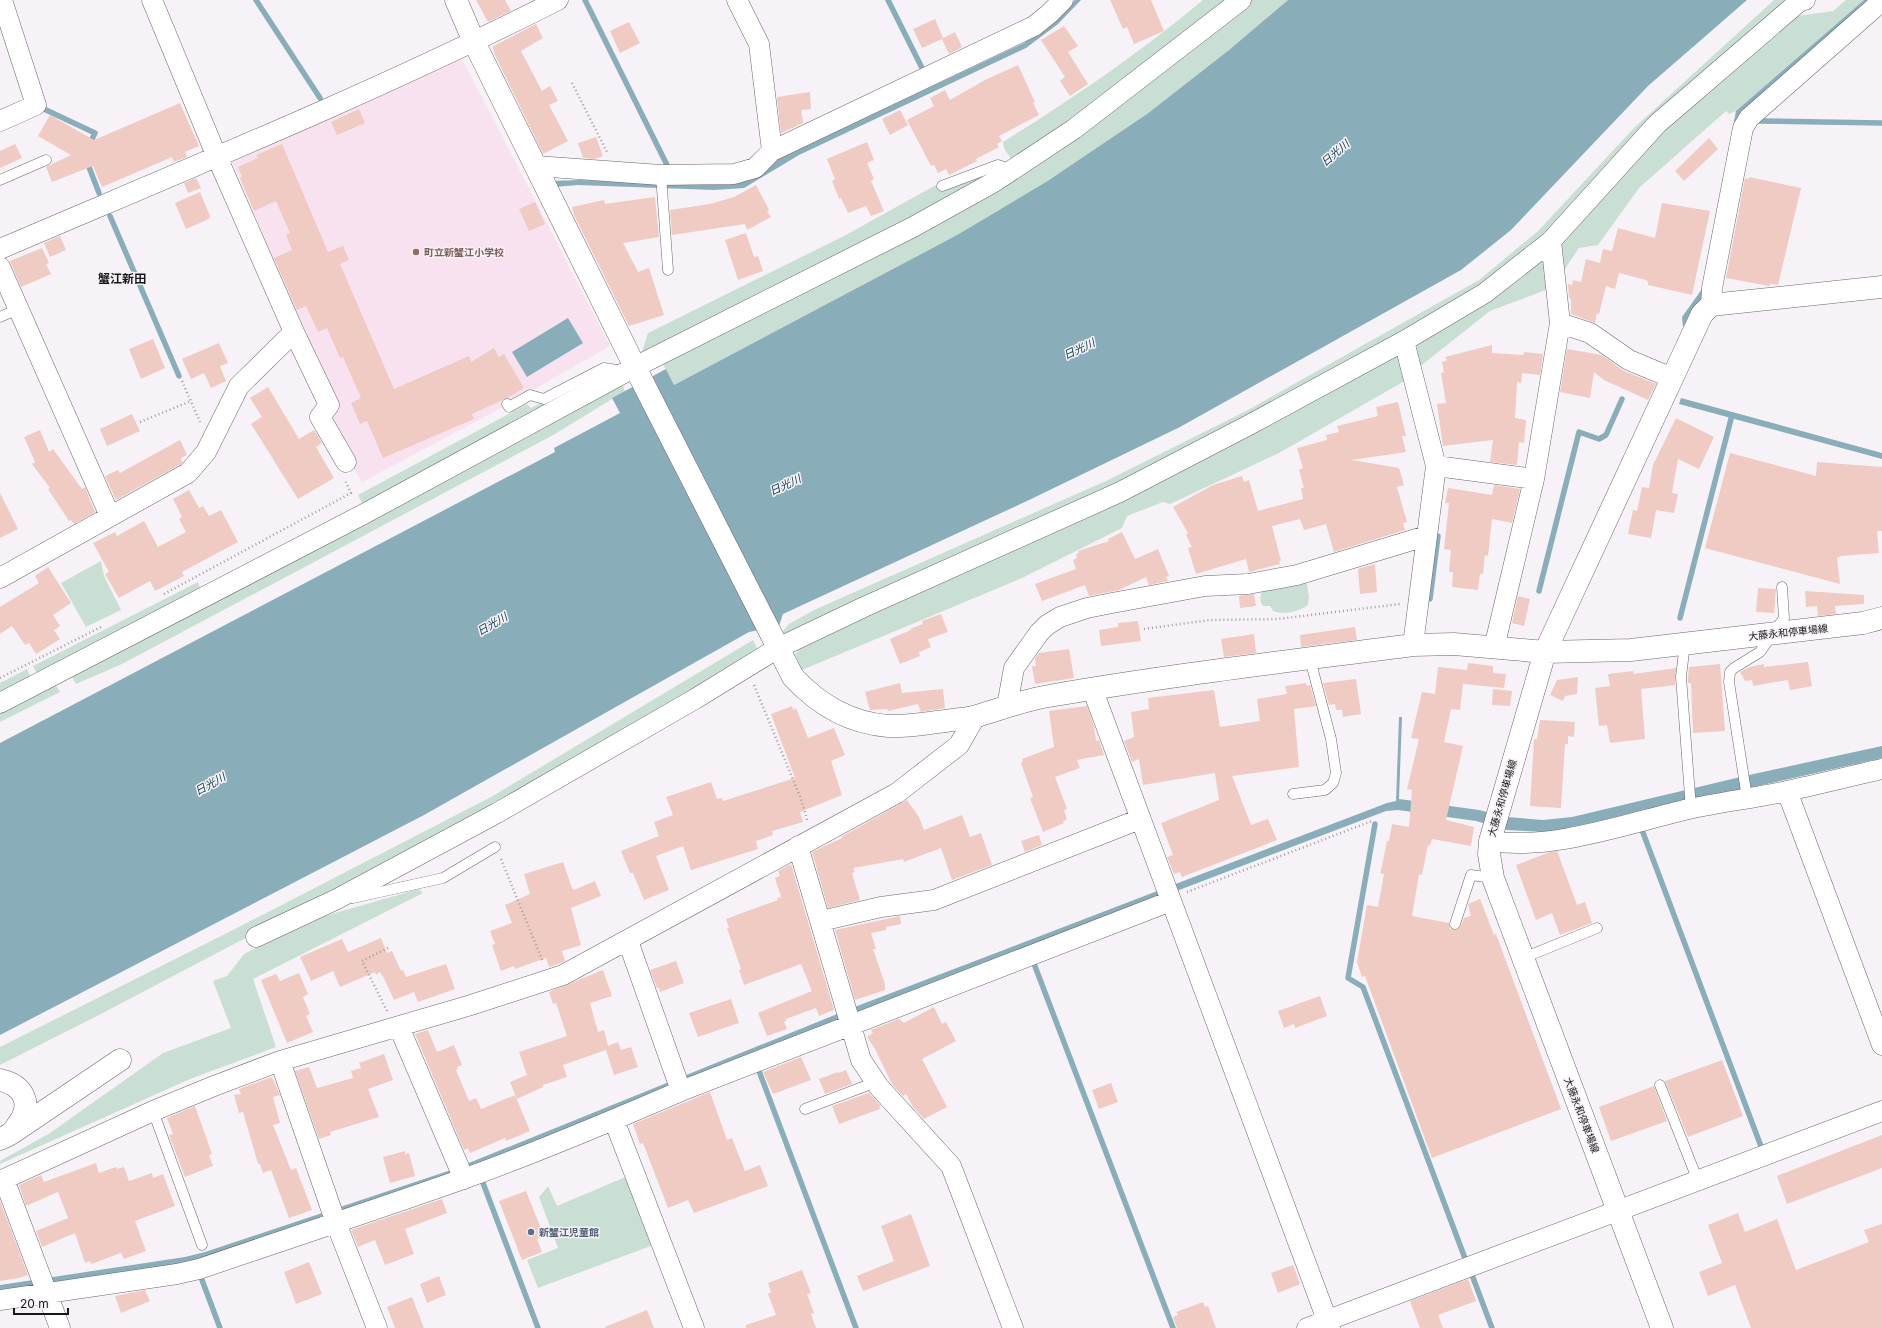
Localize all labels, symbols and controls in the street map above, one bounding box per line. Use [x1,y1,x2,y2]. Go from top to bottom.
water label: 日光川 [1318,136,1353,169]
place label: 町立新蟹江小学校 [424,246,504,258]
marker: 町立新蟹江小学校 [411,247,421,257]
district label: 蟹江新田 [98,271,146,286]
water label: 日光川 [1061,335,1098,362]
water label: 日光川 [767,471,804,498]
water label: 日光川 [474,609,511,638]
street label: 大藤永和停車場線 [1748,622,1828,642]
street label: 大藤永和停車場線 [1485,758,1519,838]
water label: 日光川 [192,769,229,798]
street label: 大藤永和停車場線 [1562,1076,1602,1154]
place label: 新蟹江児童館 [539,1226,599,1238]
marker: 新蟹江児童館 [526,1227,536,1237]
scale bar [14,1290,68,1316]
text: 20 m [20,1296,49,1311]

